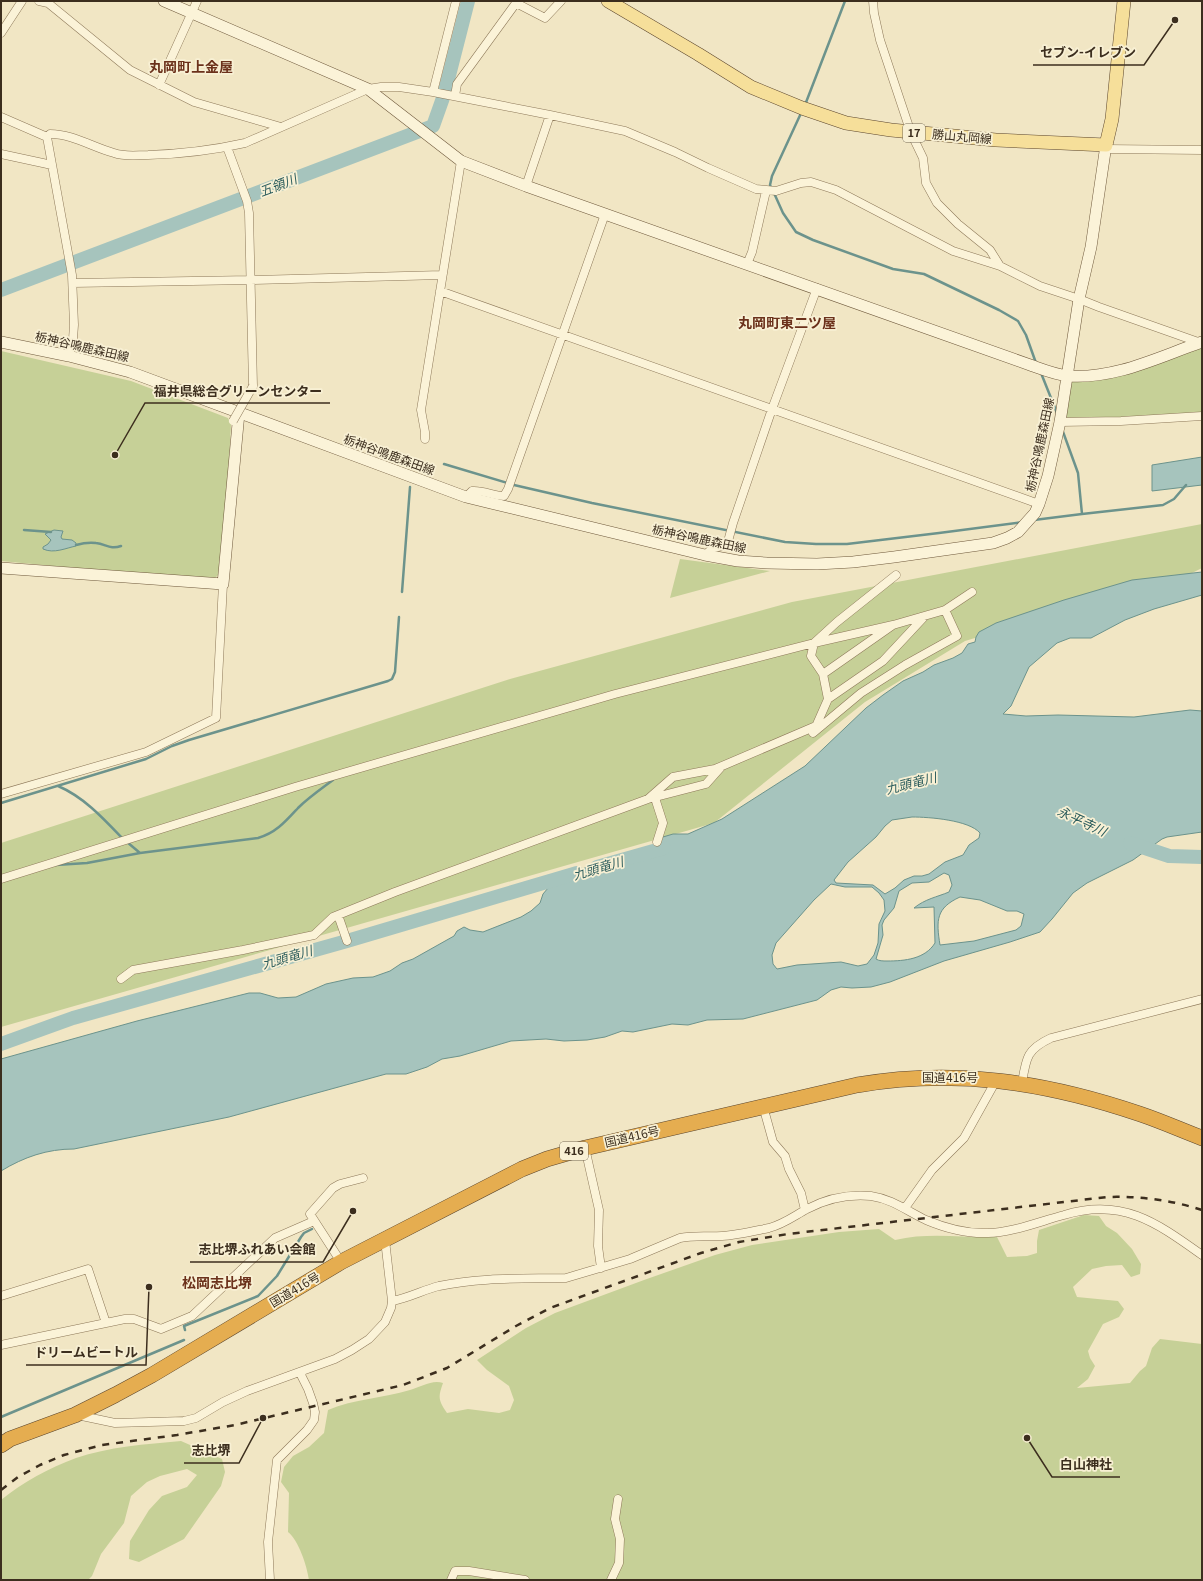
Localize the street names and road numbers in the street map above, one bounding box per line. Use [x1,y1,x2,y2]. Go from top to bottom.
road number: 17 [903,124,925,142]
street label: 勝山丸岡線 [931,124,993,147]
street label: 栃神谷鳴鹿森田線 [34,326,131,365]
street label: 栃神谷鳴鹿森田線 [1020,396,1057,493]
street label: 栃神谷鳴鹿森田線 [341,429,438,478]
street label: 栃神谷鳴鹿森田線 [651,519,748,556]
street label: 国道416号 [922,1068,978,1085]
street label: 国道416号 [602,1121,661,1150]
road number: 416 [560,1142,588,1160]
street label: 国道416号 [266,1267,323,1310]

